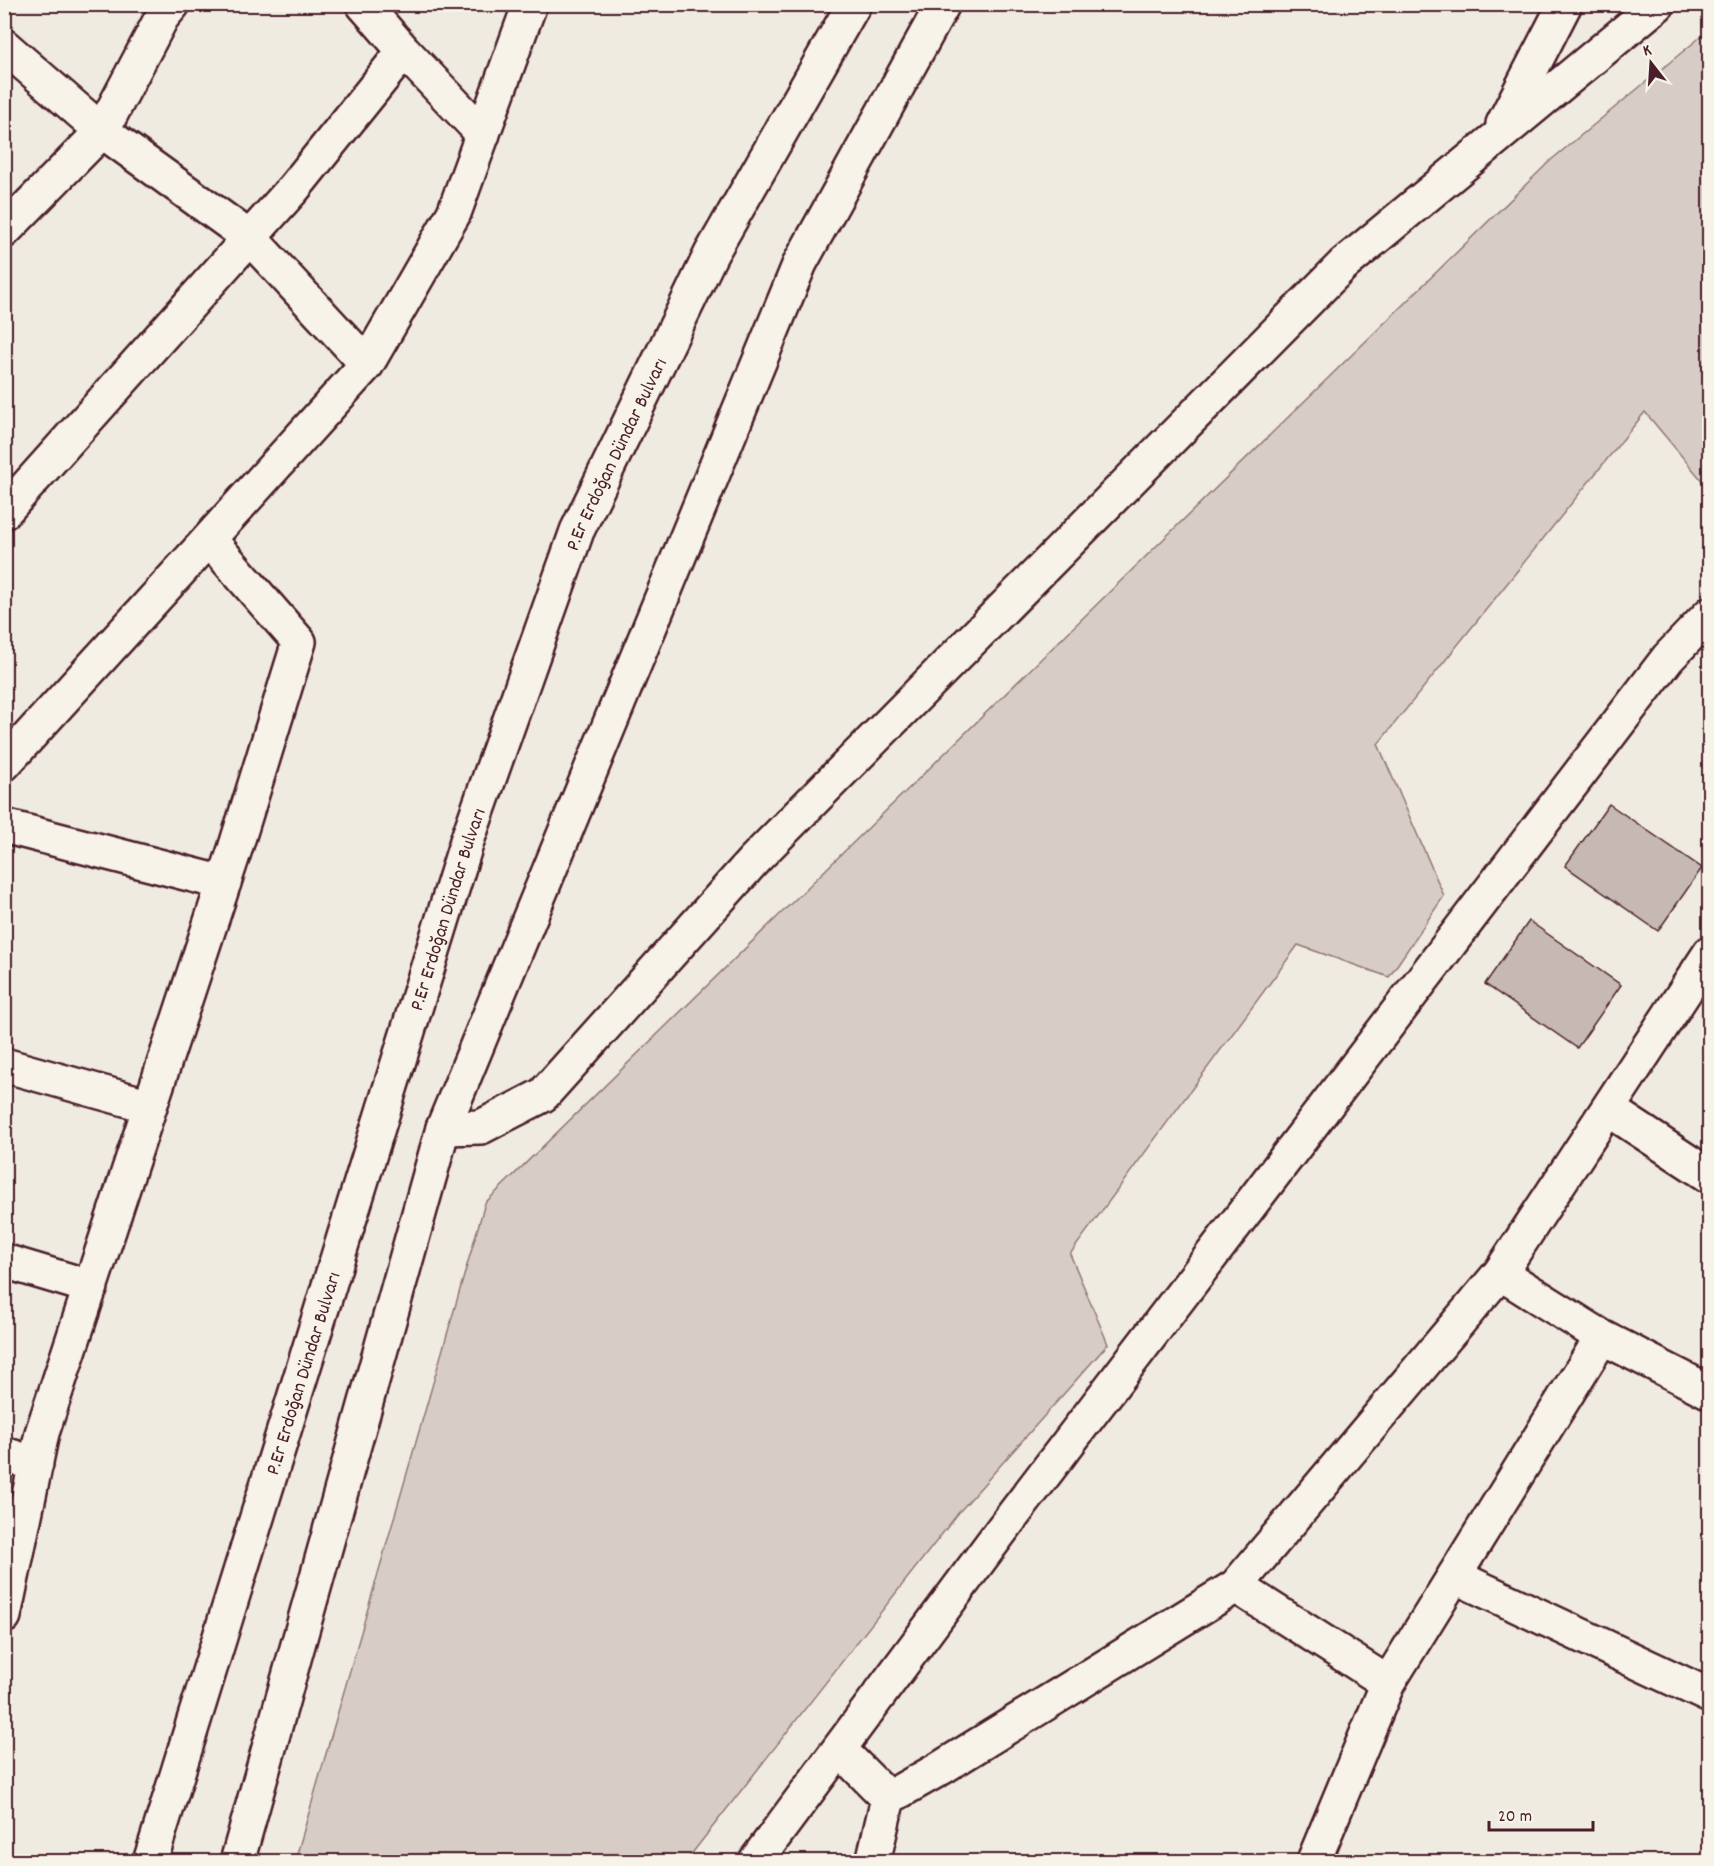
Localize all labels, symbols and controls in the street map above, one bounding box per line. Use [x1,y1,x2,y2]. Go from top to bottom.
north arrow [1621,33,1681,93]
text: K [1640,39,1655,63]
street label: P.Er Erdoğan Dündar Bulvarı [560,354,676,555]
street label: P.Er Erdoğan Dündar Bulvarı [404,805,495,1015]
street label: P.Er Erdoğan Dündar Bulvarı [260,1269,349,1479]
scale bar [1489,1794,1592,1832]
text: 20 m [1498,1805,1532,1830]

